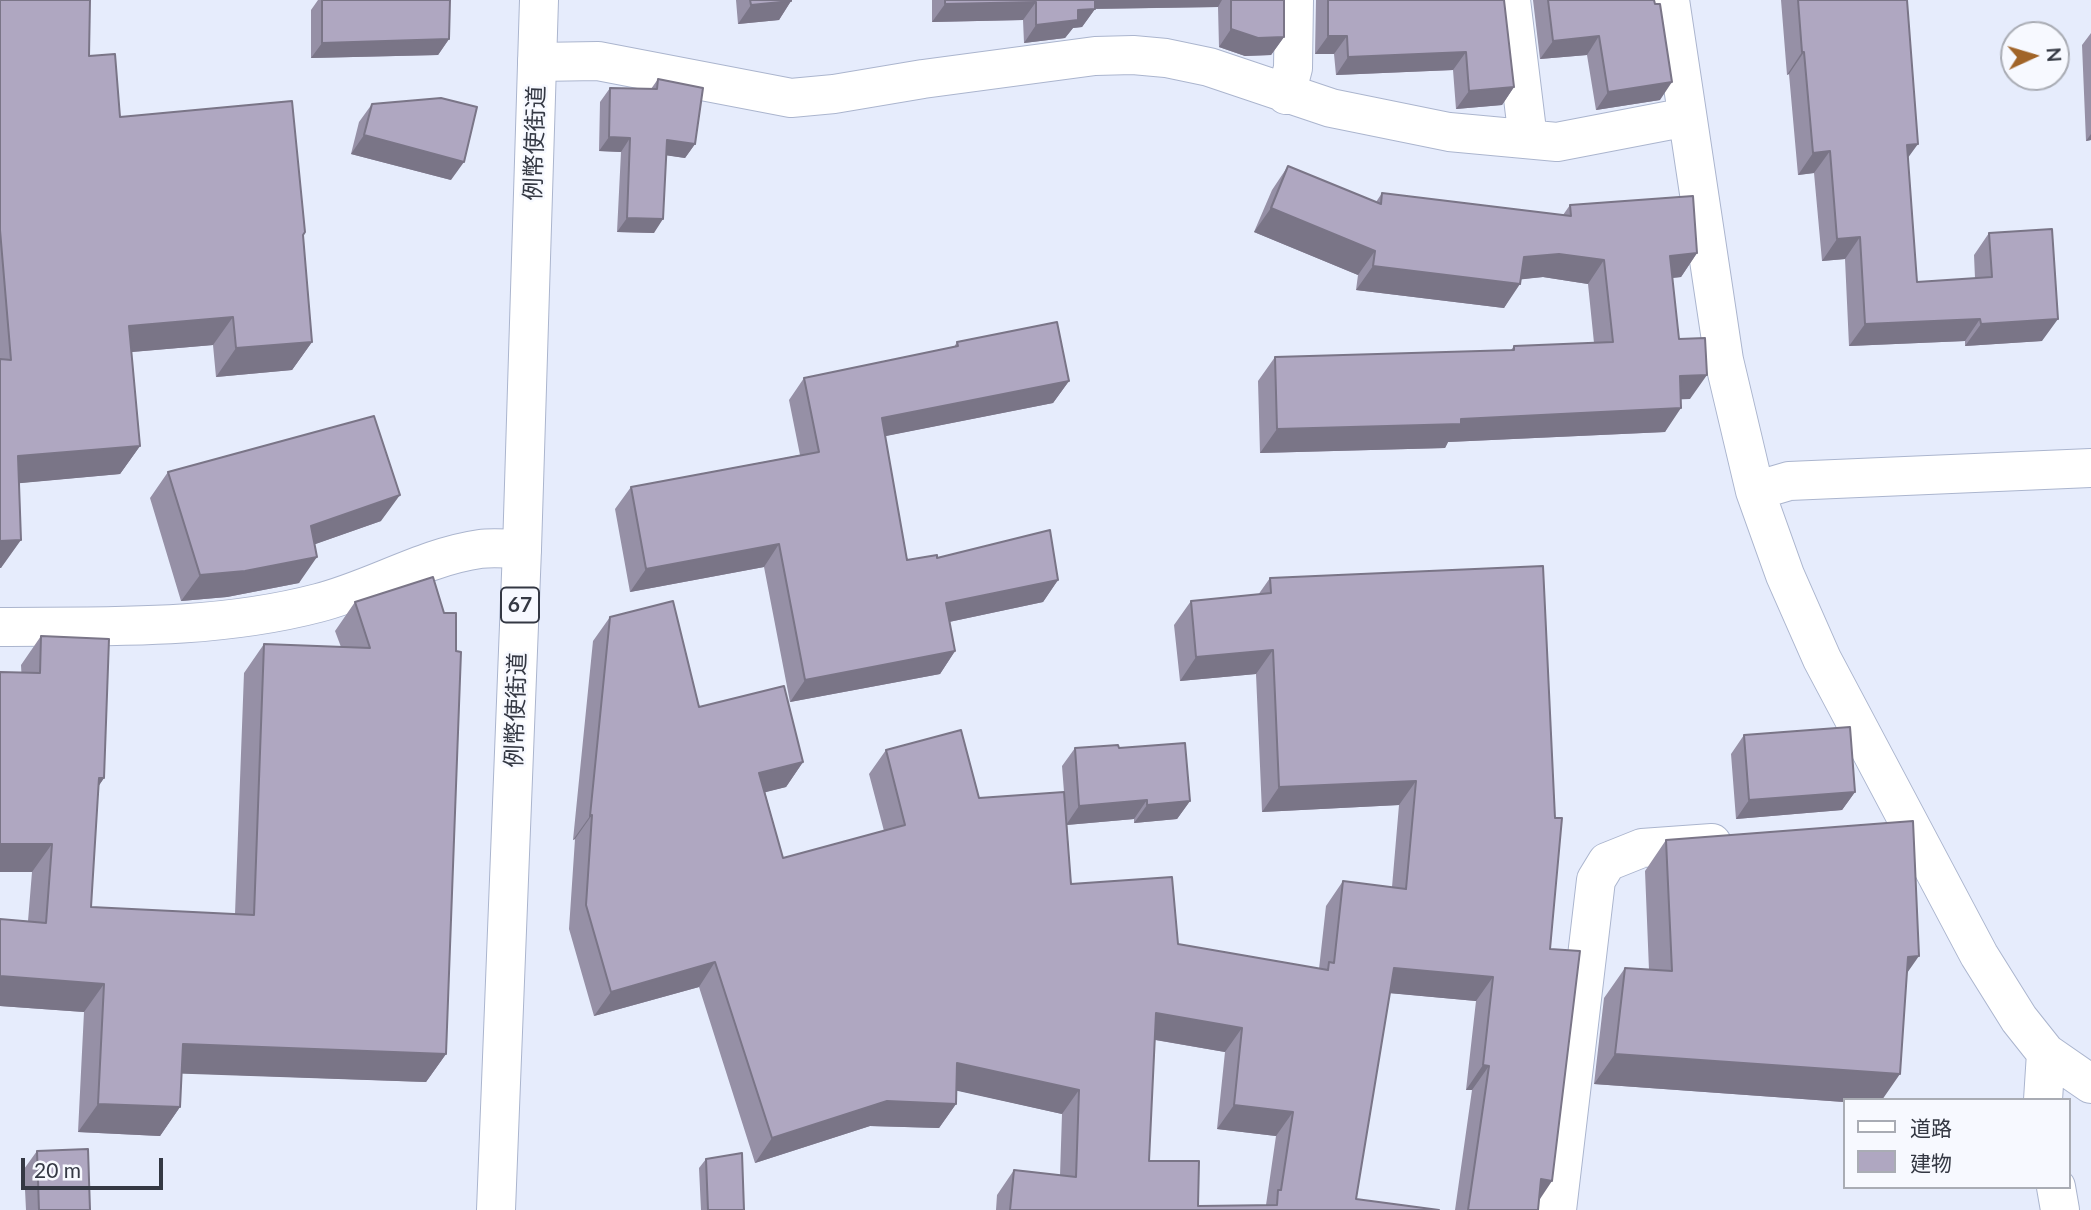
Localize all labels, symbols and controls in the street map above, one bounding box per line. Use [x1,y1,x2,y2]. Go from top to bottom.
north arrow [2000,21,2070,91]
text: N [2042,47,2066,63]
street label: 例幣使街道 [519,85,551,201]
road number: 67 [501,588,539,622]
street label: 例幣使街道 [500,652,532,768]
legend [1842,1098,2070,1189]
text: 道路 [1910,1115,1952,1140]
scale bar [24,1144,166,1188]
text: 建物 [1910,1150,1952,1175]
text: 20 m [34,1157,81,1182]

